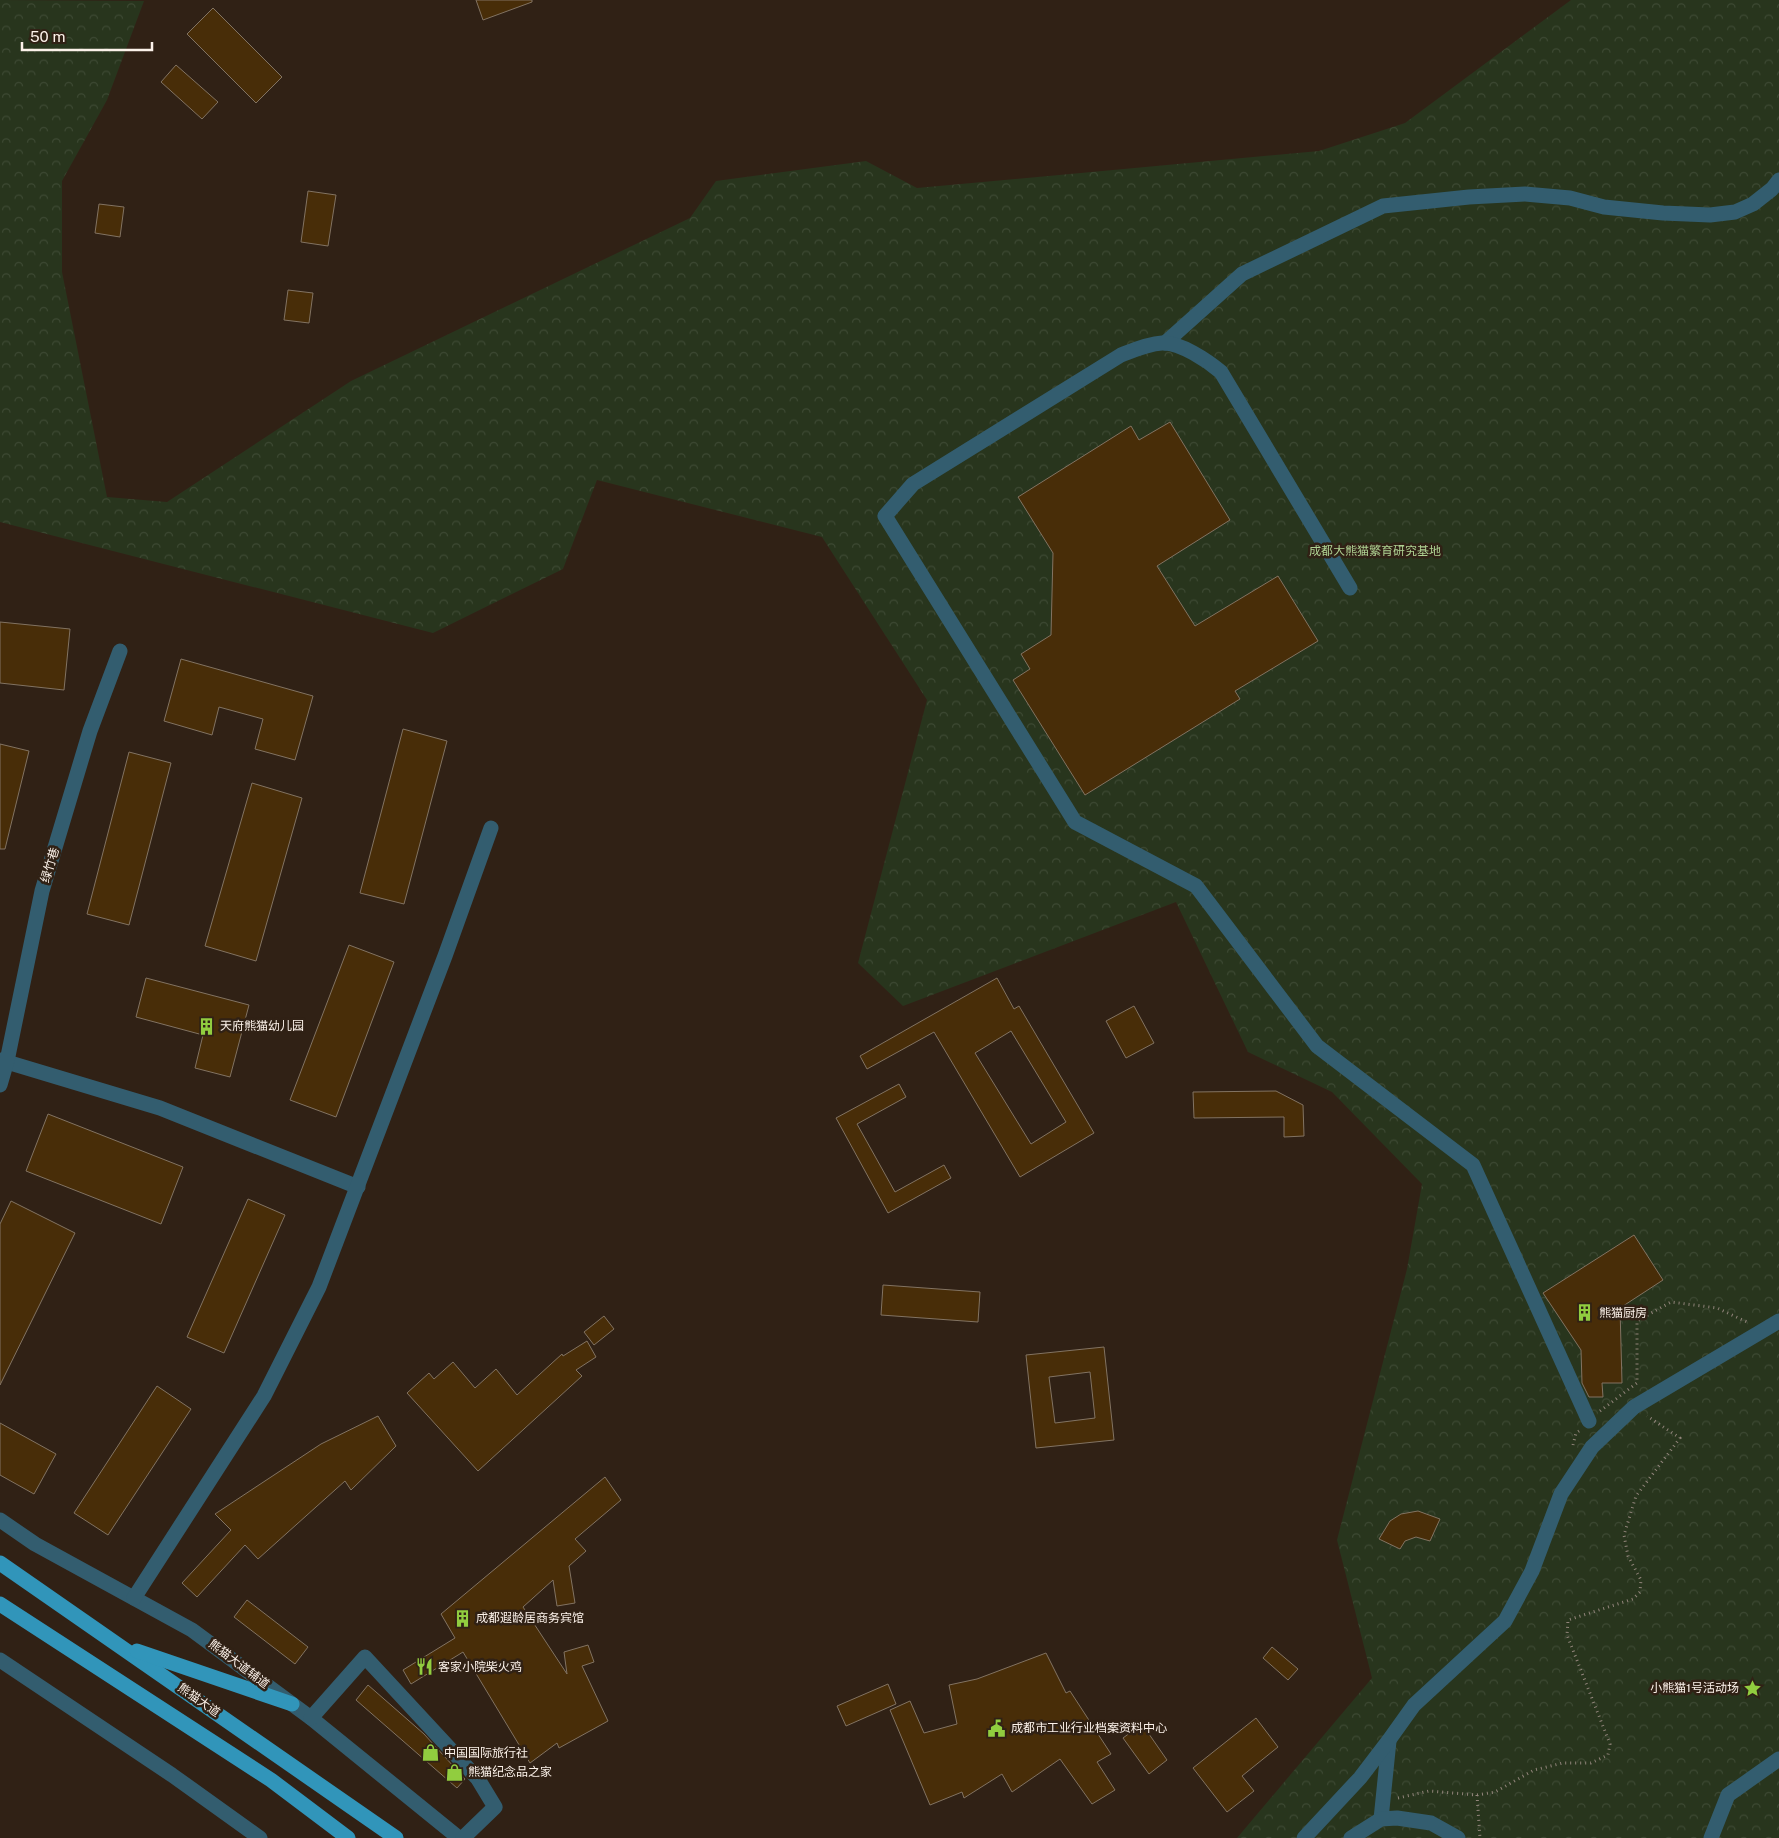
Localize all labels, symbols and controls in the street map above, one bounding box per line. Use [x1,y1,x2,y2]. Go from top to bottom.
scale bar [22,20,152,52]
text: 50 m [30,28,65,45]
park label: 成都大熊猫繁育研究基地 [1309,544,1441,558]
street label: 绿竹巷 [38,846,62,884]
building icon: 天府熊猫幼儿园 [196,1016,216,1036]
place label: 天府熊猫幼儿园 [220,1019,304,1033]
building icon: 熊猫厨房 [1575,1303,1595,1323]
place label: 熊猫厨房 [1599,1306,1647,1320]
building icon: 成都遐龄居商务宾馆 [452,1608,472,1628]
place label: 成都遐龄居商务宾馆 [476,1611,584,1625]
street label: 熊猫大道辅道 [206,1637,272,1691]
restaurant icon: 客家小院柴火鸡 [414,1657,434,1677]
place label: 客家小院柴火鸡 [438,1660,522,1674]
place icon: 小熊猫1号活动场 [1743,1678,1763,1698]
street label: 熊猫大道 [175,1680,223,1720]
place label: 小熊猫1号活动场 [1650,1681,1739,1695]
public building icon: 成都市工业行业档案资料中心 [987,1718,1007,1738]
place label: 成都市工业行业档案资料中心 [1011,1721,1167,1735]
shop icon: 中国国际旅行社 [420,1743,440,1763]
place label: 中国国际旅行社 [444,1746,528,1760]
shop icon: 熊猫纪念品之家 [444,1762,464,1782]
place label: 熊猫纪念品之家 [468,1765,552,1779]

